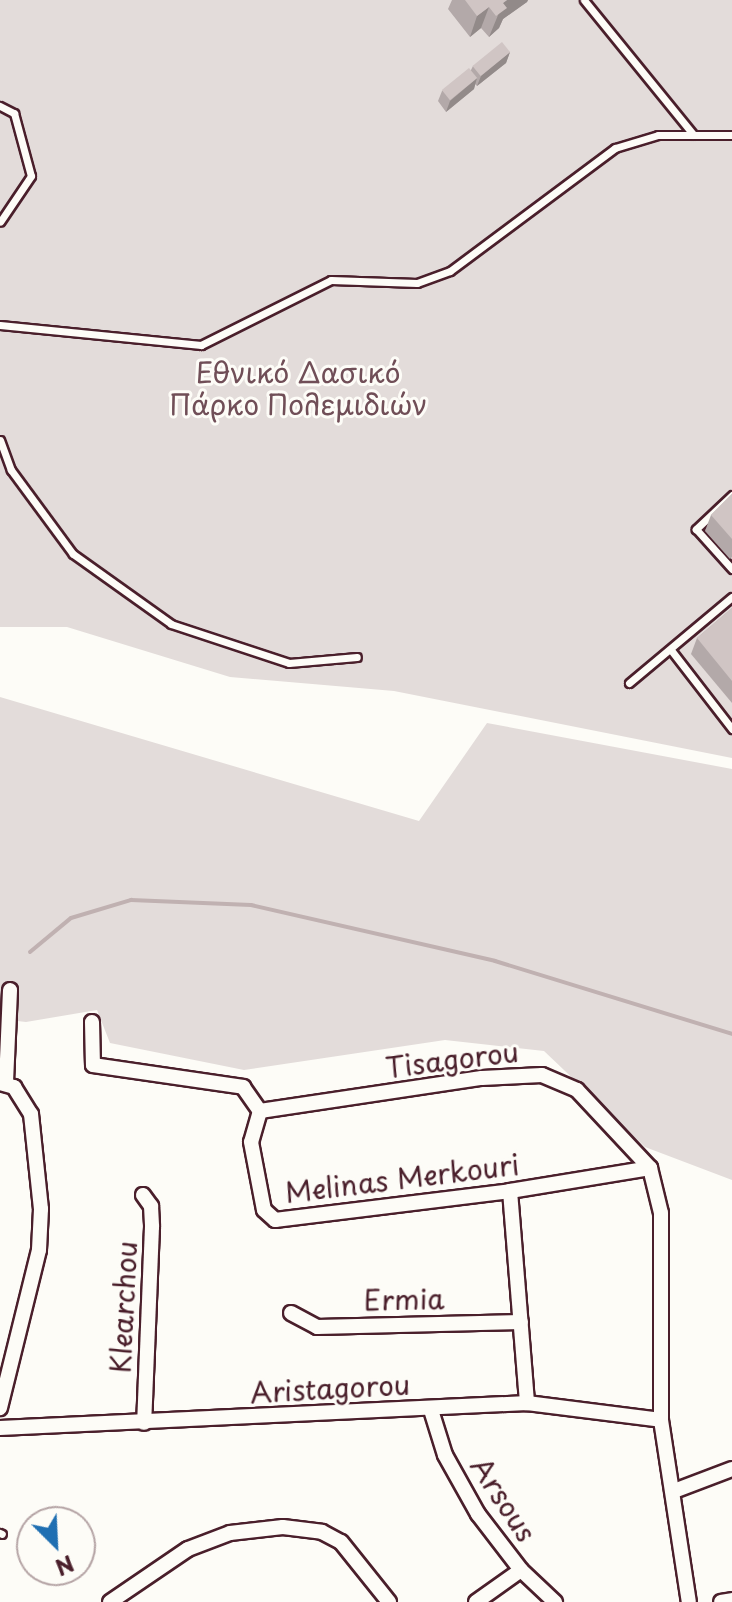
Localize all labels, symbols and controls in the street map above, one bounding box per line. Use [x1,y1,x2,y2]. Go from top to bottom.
park label: Εθνικό Δασικό Πάρκο Πολεμιδιών [168,355,428,421]
street label: Tisagorou [384,1034,520,1084]
street label: Melinas Merkouri [284,1147,520,1209]
street label: Klearchou [103,1240,143,1374]
street label: Ermia [363,1281,445,1317]
street label: Aristagorou [249,1367,411,1409]
street label: Arsous [464,1450,544,1548]
north arrow [16,1506,96,1586]
text: N [50,1548,80,1585]

